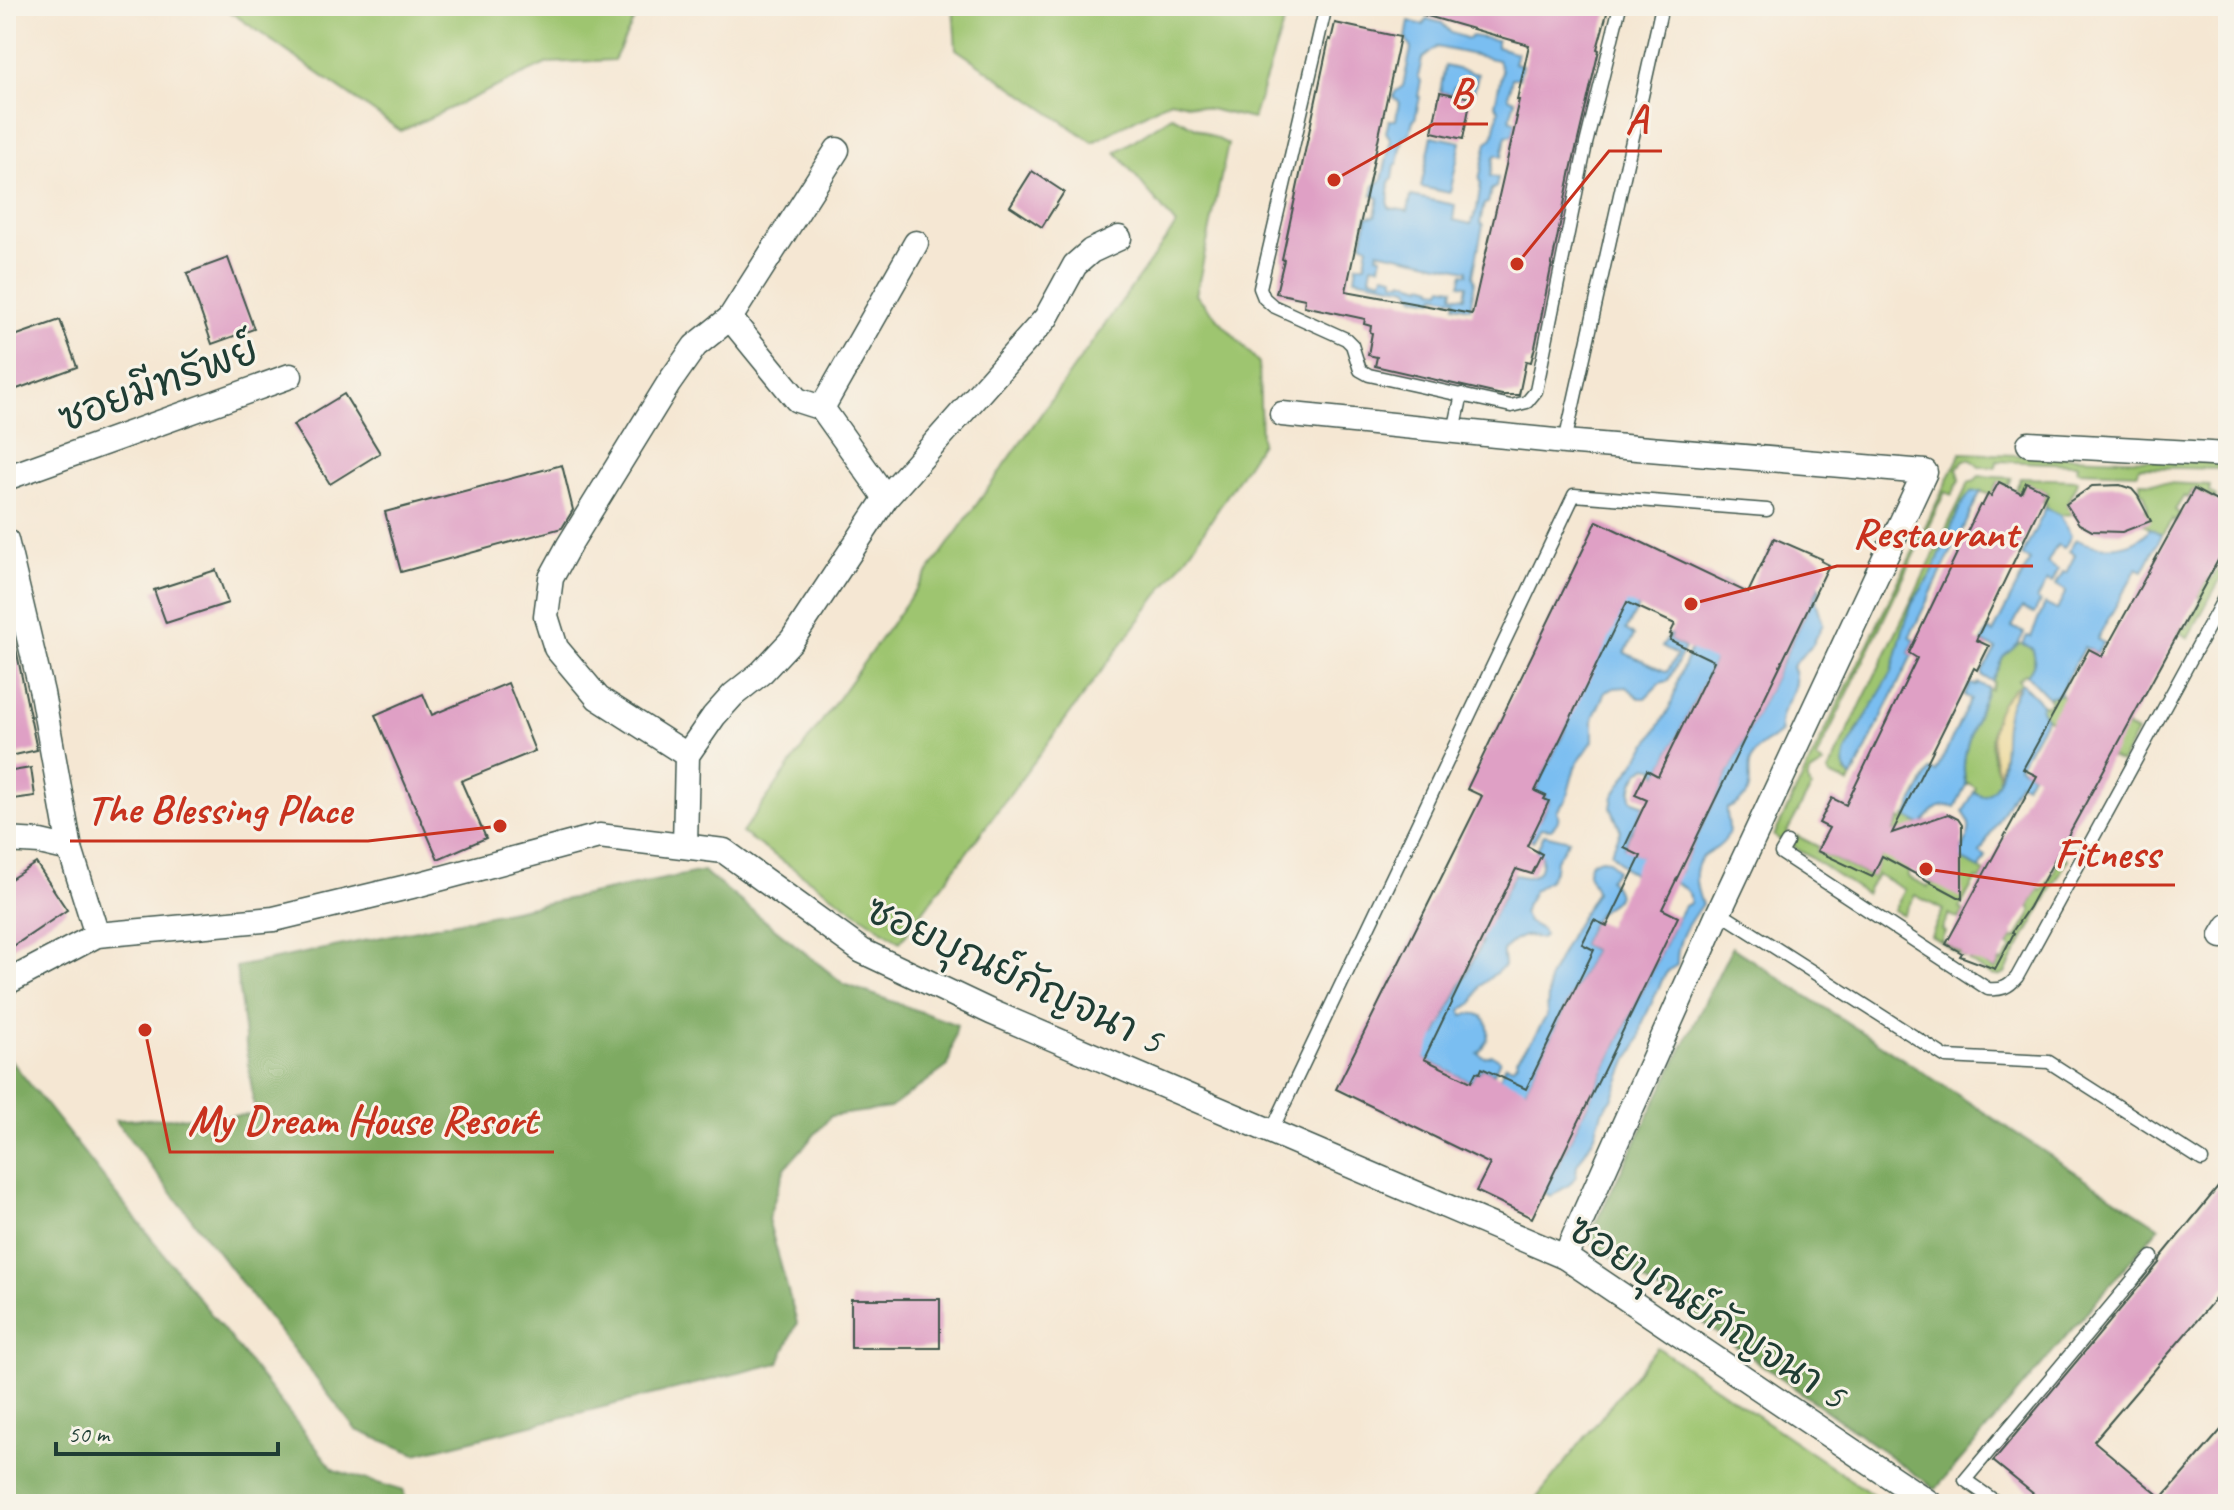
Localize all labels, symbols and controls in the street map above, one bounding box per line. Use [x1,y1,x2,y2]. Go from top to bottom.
callout: B [1434,58,1488,124]
text: B [1450,66,1475,119]
callout: A [1609,85,1662,151]
text: A [1625,93,1649,146]
street label: ซอยมีทรัพย์ [51,323,265,443]
callout: Restaurant [1837,500,2033,566]
text: Restaurant [1853,507,2023,560]
callout: The Blessing Place [70,775,368,841]
text: The Blessing Place [86,783,355,836]
callout: Fitness [2038,819,2175,885]
text: Fitness [2055,827,2164,880]
street label: ซอยบุณย์กัญจนา 5 [857,883,1173,1070]
callout: My Dream House Resort [170,1086,554,1152]
text: My Dream House Resort [188,1094,541,1147]
street label: ซอยบุณย์กัญจนา 5 [1557,1202,1859,1425]
scale bar [56,1406,278,1456]
text: 50 m [68,1419,111,1449]

